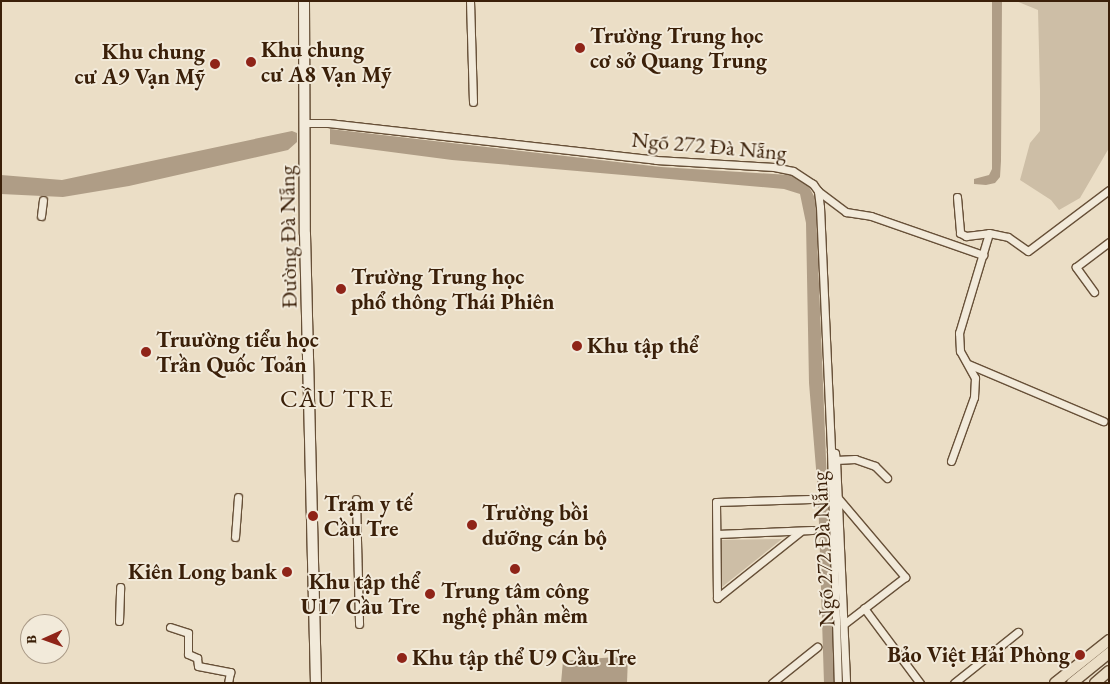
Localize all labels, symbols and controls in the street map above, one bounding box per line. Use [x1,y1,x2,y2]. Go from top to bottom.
place label: Trường Trung học cơ sở Quang Trung [590,22,767,74]
place label: Khu chung cư A8 Vạn Mỹ [261,36,391,88]
place label: Khu chung cư A9 Vạn Mỹ [75,38,205,90]
marker: Trường Trung học cơ sở Quang Trung [574,42,586,54]
marker: Khu chung cư A8 Vạn Mỹ [245,56,257,68]
marker: Khu chung cư A9 Vạn Mỹ [209,58,221,70]
street label: Ngõ 272 Đà Nẵng [630,126,788,166]
street label: Đường Đà Nẵng [274,165,302,309]
place label: Trường Trung học phổ thông Thái Phiên [351,263,554,314]
marker: Trường Trung học phổ thông Thái Phiên [335,283,347,295]
place label: Truường tiểu học Trần Quốc Toản [156,326,319,378]
place label: Khu tập thể [587,333,698,359]
marker: Khu tập thể [571,340,583,352]
marker: Truường tiểu học Trần Quốc Toản [140,346,152,358]
district label: CẦU TRE [279,383,395,413]
street label: Ngõ 272 Đà Nẵng [806,471,840,627]
place label: Trạm y tế Cầu Tre [324,490,413,542]
place label: Trường bồi dưỡng cán bộ [482,499,607,550]
marker: Trạm y tế Cầu Tre [306,509,320,523]
marker: Trường bồi dưỡng cán bộ [466,519,478,531]
place label: Kiên Long bank [128,559,277,585]
marker: Trung tâm công nghệ phần mềm [509,563,521,575]
marker: Kiên Long bank [281,566,293,578]
place label: Khu tập thể U17 Cầu Tre [301,568,420,620]
place label: Trung tâm công nghệ phần mềm [441,577,589,628]
marker: Khu tập thể U17 Cầu Tre [424,588,436,600]
north arrow [20,614,70,664]
text: B [22,635,40,644]
place label: Bảo Việt Hải Phòng [887,642,1070,668]
place label: Khu tập thể U9 Cầu Tre [412,645,636,671]
marker: Bảo Việt Hải Phòng [1074,649,1086,661]
marker: Khu tập thể U9 Cầu Tre [396,652,408,664]

